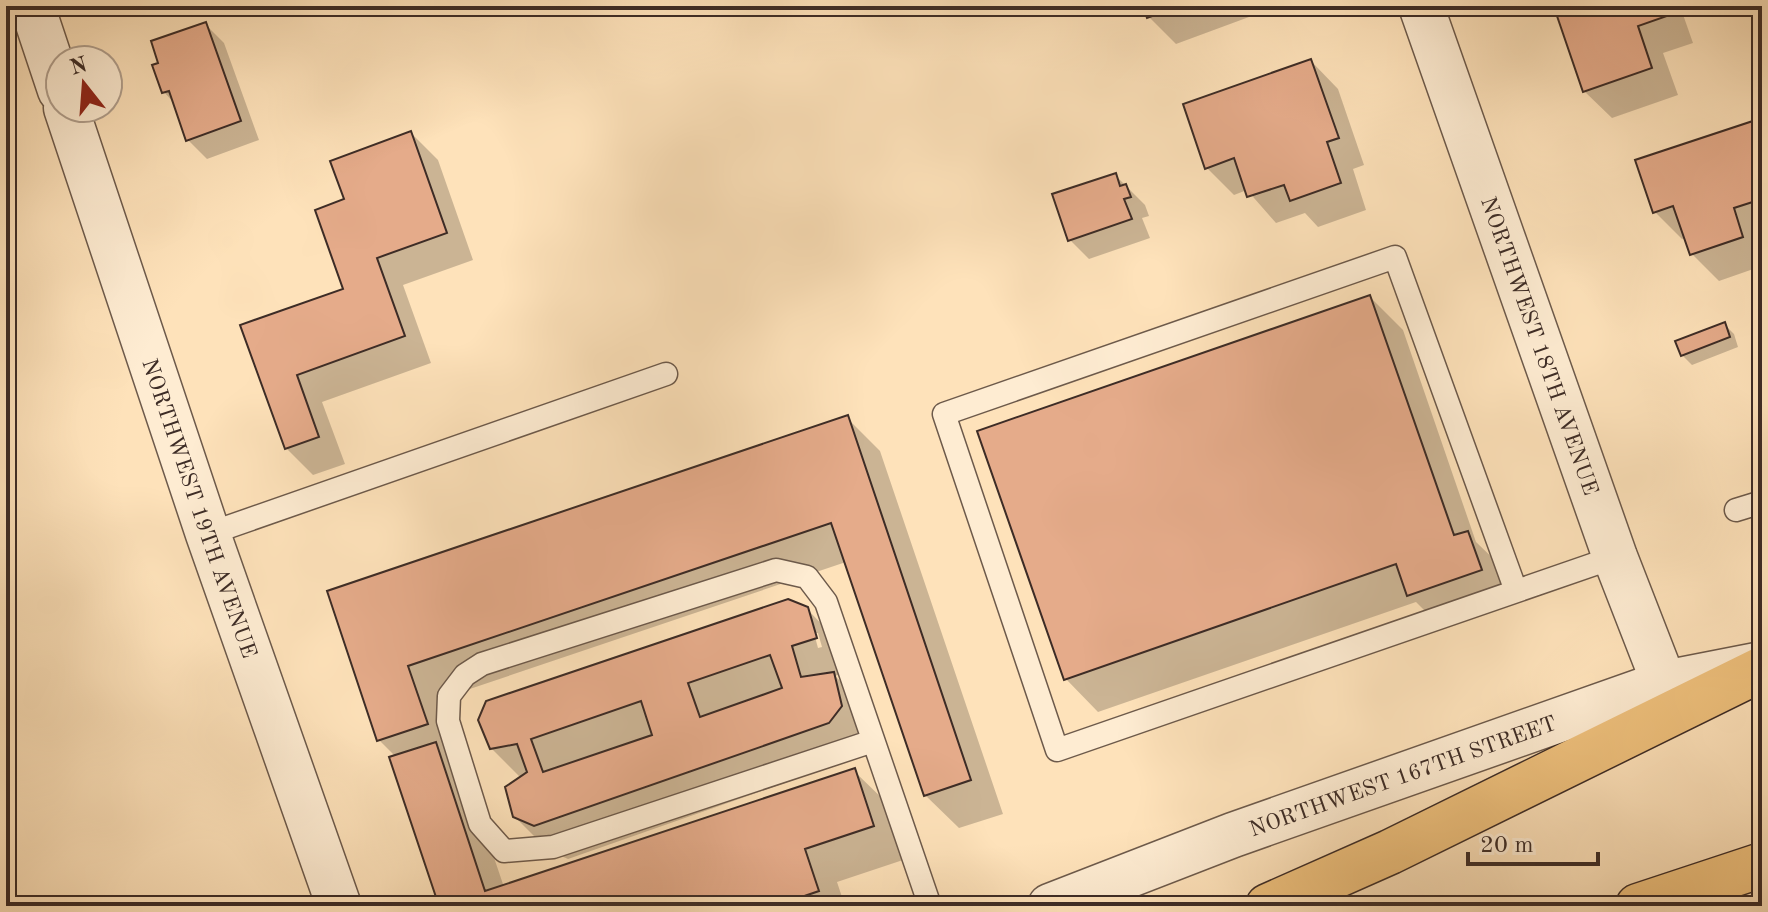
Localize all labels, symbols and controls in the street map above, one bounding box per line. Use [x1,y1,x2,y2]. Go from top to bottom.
north arrow [44,44,124,124]
text: N [67,54,90,80]
street label: NORTHWEST 18TH AVENUE [1476,194,1601,498]
street label: NORTHWEST 19TH AVENUE [137,356,260,661]
street label: NORTHWEST 167TH STREET [1247,713,1560,841]
scale bar [1468,816,1598,866]
text: 20 m [1480,834,1534,858]

